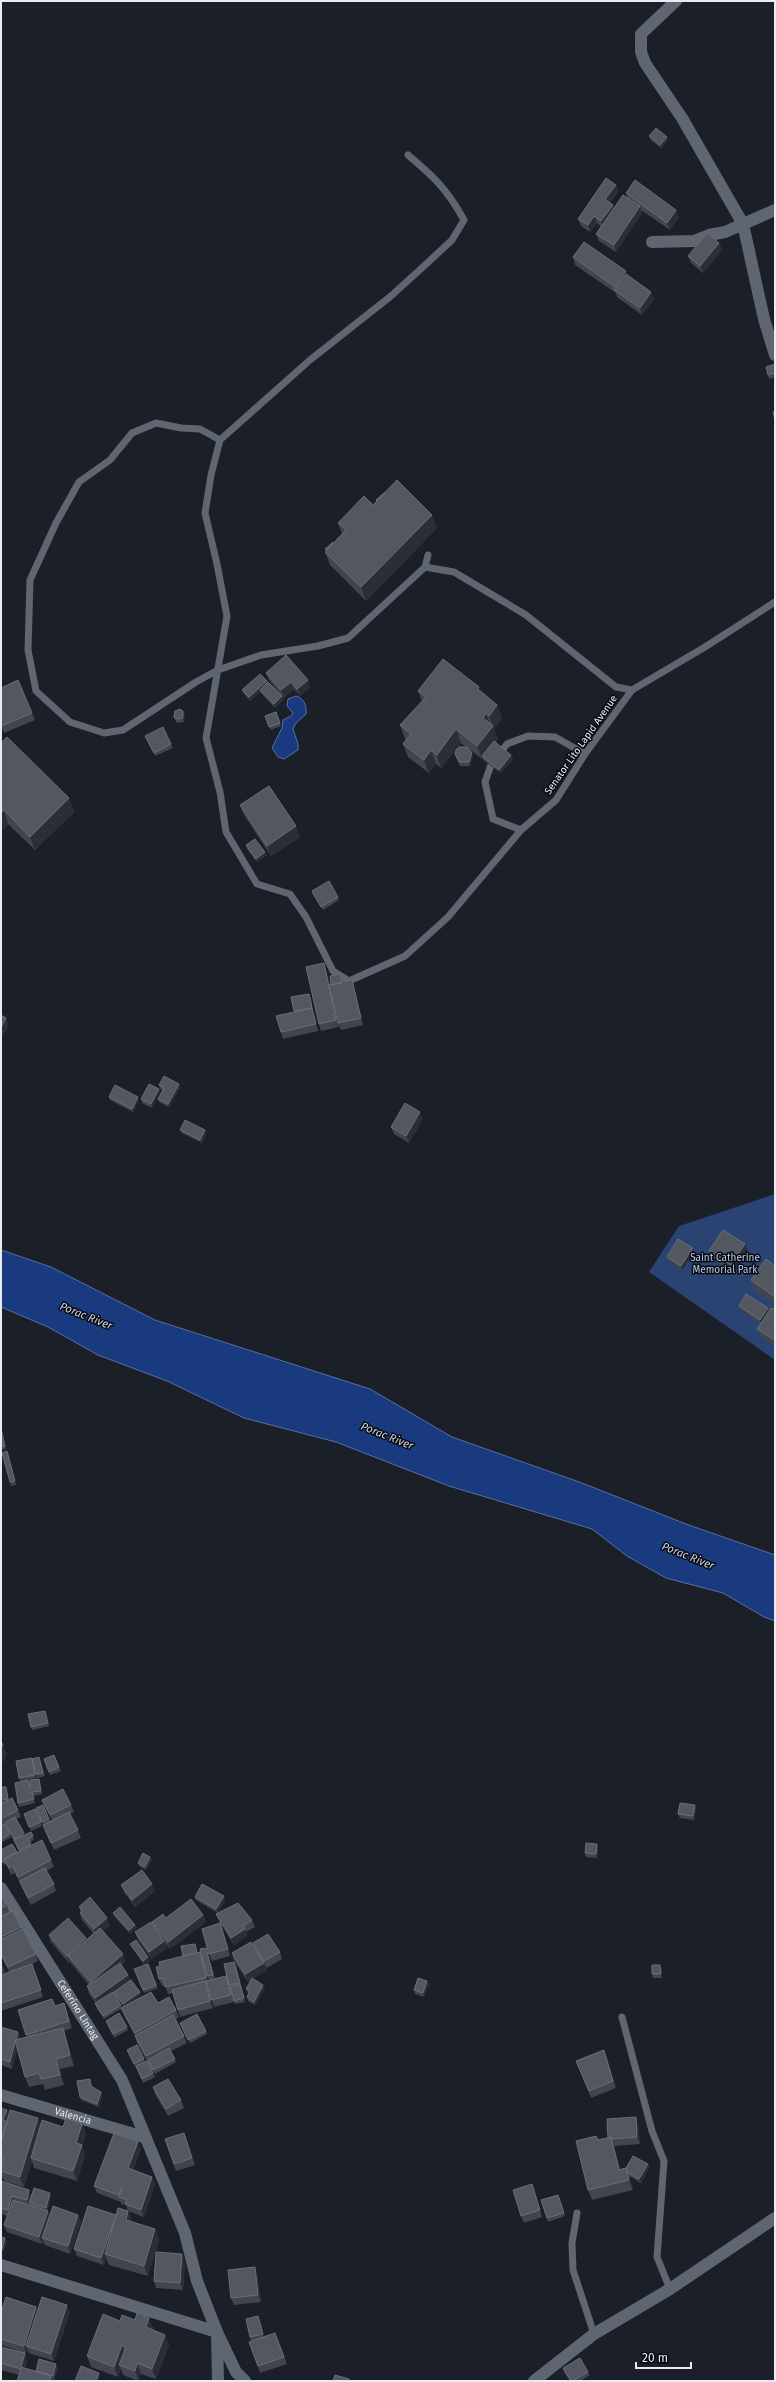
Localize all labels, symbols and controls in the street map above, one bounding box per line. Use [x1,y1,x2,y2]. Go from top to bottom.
street label: Senator Lito Lapid Avenue [542,693,620,797]
park label: Saint Catherine Memorial Park [690,1252,760,1276]
water label: Porac River [58,1300,115,1333]
water label: Porac River [359,1420,416,1453]
water label: Porac River [660,1540,717,1573]
street label: Ceferino LIntag [54,1978,102,2043]
street label: Valencia [53,2105,93,2127]
scale bar [636,2344,691,2370]
text: 20 m [642,2351,668,2365]

